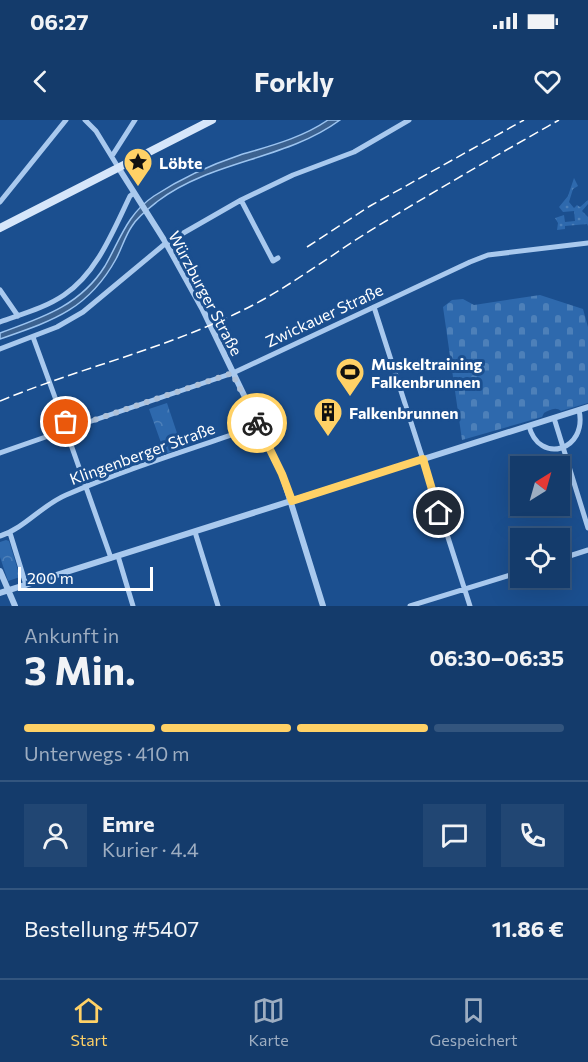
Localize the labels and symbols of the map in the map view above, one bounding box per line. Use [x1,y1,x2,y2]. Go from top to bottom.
place icon: Löbte [122,146,154,188]
place label: Löbte [159,153,202,172]
street label: Würzburger Straße [165,227,247,359]
street label: Zwickauer Straße [262,279,386,351]
place label: Muskeltraining Falkenbrunnen [371,354,483,391]
sports icon: Muskeltraining Falkenbrunnen [334,356,366,398]
courier [227,393,287,453]
pin [40,396,91,447]
building icon: Falkenbrunnen [312,396,344,438]
place label: Falkenbrunnen [349,403,459,422]
street label: Klingenberger Straße [67,418,217,488]
north arrow [510,456,570,516]
pin [413,487,464,538]
scale bar [18,564,153,592]

